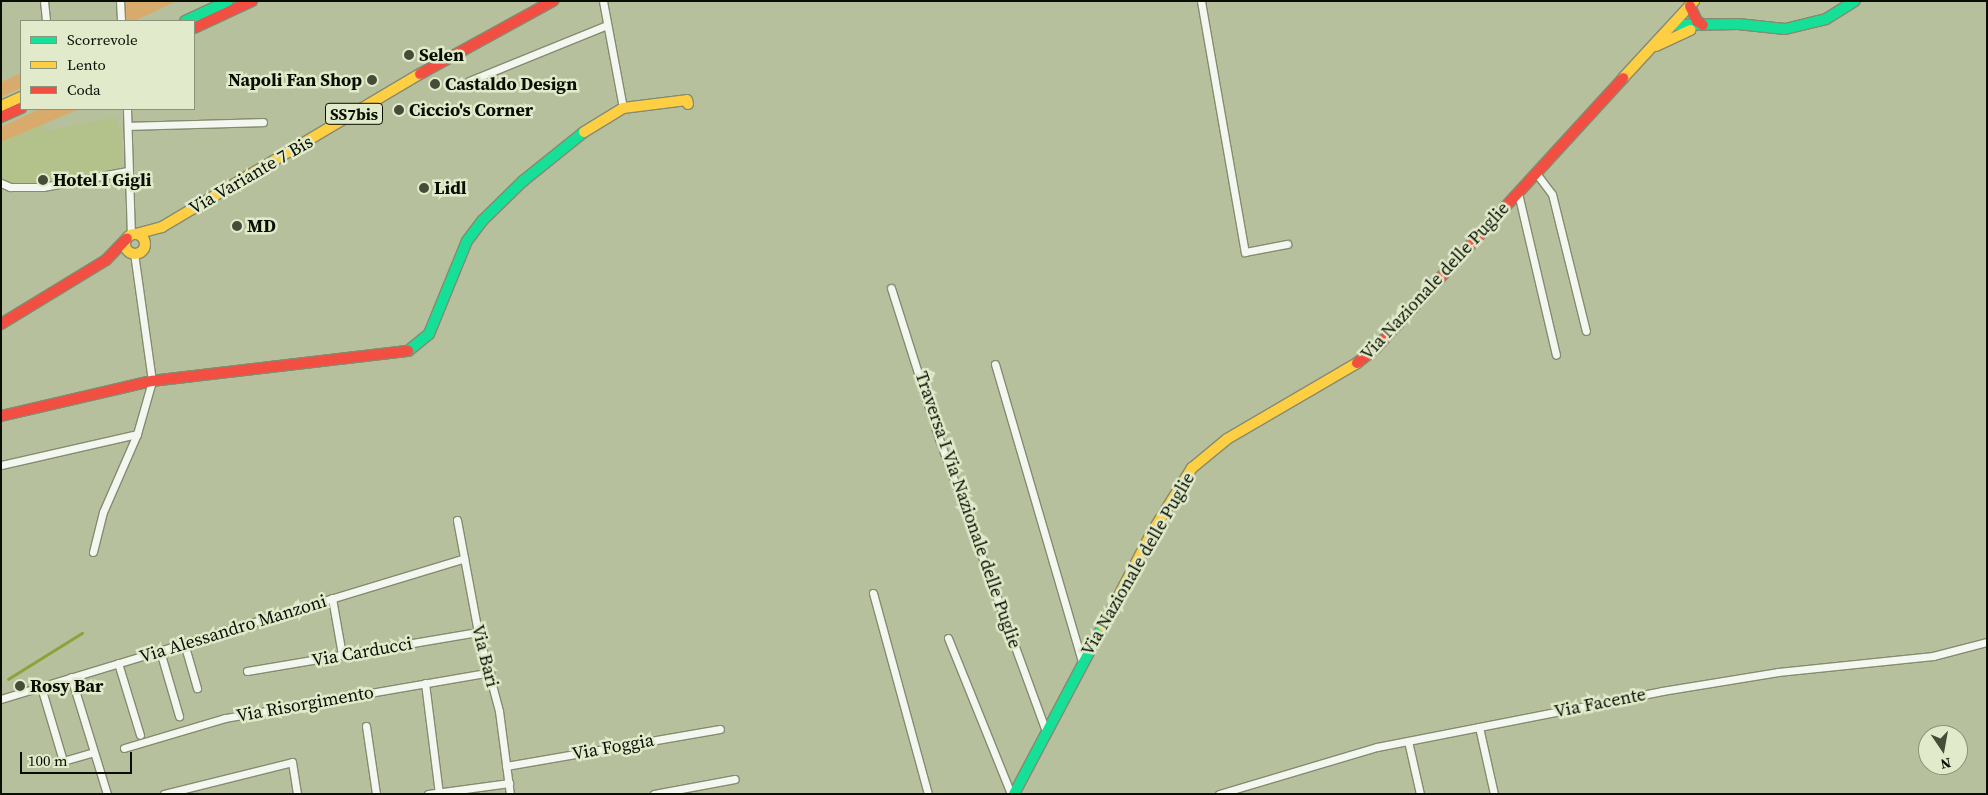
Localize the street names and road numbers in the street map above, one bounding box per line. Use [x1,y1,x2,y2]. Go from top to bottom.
road number: SS7bis [324,100,384,128]
street label: Via Variante 7 Bis [185,131,317,219]
street label: Via Nazionale delle Puglie [1356,198,1514,364]
street label: Traversa I Via Nazionale delle Puglie [910,368,1026,652]
street label: Via Nazionale delle Puglie [1077,469,1199,659]
street label: Via Alessandro Manzoni [137,590,329,668]
street label: Via Bari [467,622,503,690]
street label: Via Carducci [310,633,414,671]
street label: Via Risorgimento [235,681,375,727]
street label: Via Facente [1552,684,1648,722]
street label: Via Foggia [570,729,656,765]

